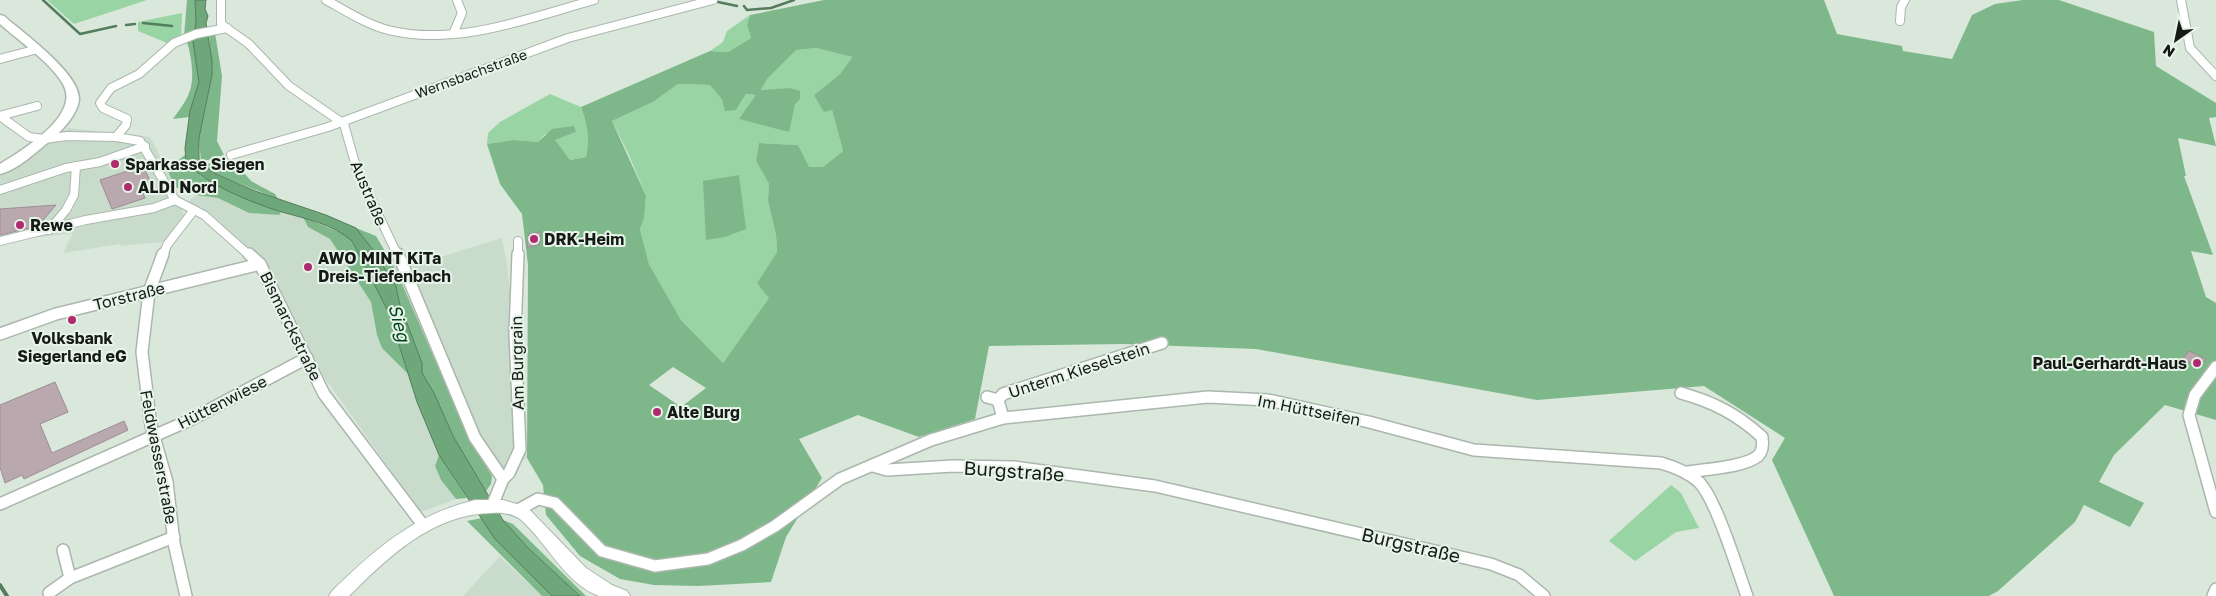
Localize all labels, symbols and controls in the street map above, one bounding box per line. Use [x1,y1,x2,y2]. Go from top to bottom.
north arrow [2151,15,2201,65]
text: N [2160,41,2178,61]
street label: Wernsbachstraße [413,45,529,102]
place label: Sparkasse Siegen [125,154,264,174]
marker: Sparkasse Siegen [109,158,121,170]
street label: Austraße [346,158,392,228]
place label: ALDI Nord [138,177,217,197]
marker: ALDI Nord [122,181,134,193]
place label: Rewe [30,215,73,235]
marker: Rewe [14,219,26,231]
place label: DRK-Heim [544,229,624,249]
marker: DRK-Heim [528,233,540,245]
place label: AWO MINT KiTa Dreis-Tiefenbach [318,248,451,286]
marker: AWO MINT KiTa Dreis-Tiefenbach [302,261,314,273]
street label: Bismarckstraße [256,268,326,384]
street label: Torstraße [91,277,167,315]
water label: Sieg [384,302,416,346]
marker: Volksbank Siegerland eG [66,314,78,326]
street label: Am Burgrain [506,316,528,410]
place label: Volksbank Siegerland eG [17,328,127,366]
street label: Unterm Kieselstein [1006,338,1152,402]
place label: Paul-Gerhardt-Haus [2032,353,2187,373]
marker: Paul-Gerhardt-Haus [2191,357,2203,369]
street label: Hüttenwiese [174,371,270,433]
street label: Feldwasserstraße [136,388,182,526]
street label: Im Hüttseifen [1256,390,1362,430]
place label: Alte Burg [667,402,740,422]
marker: Alte Burg [651,406,663,418]
street label: Burgstraße [963,456,1065,485]
street label: Burgstraße [1359,522,1463,567]

